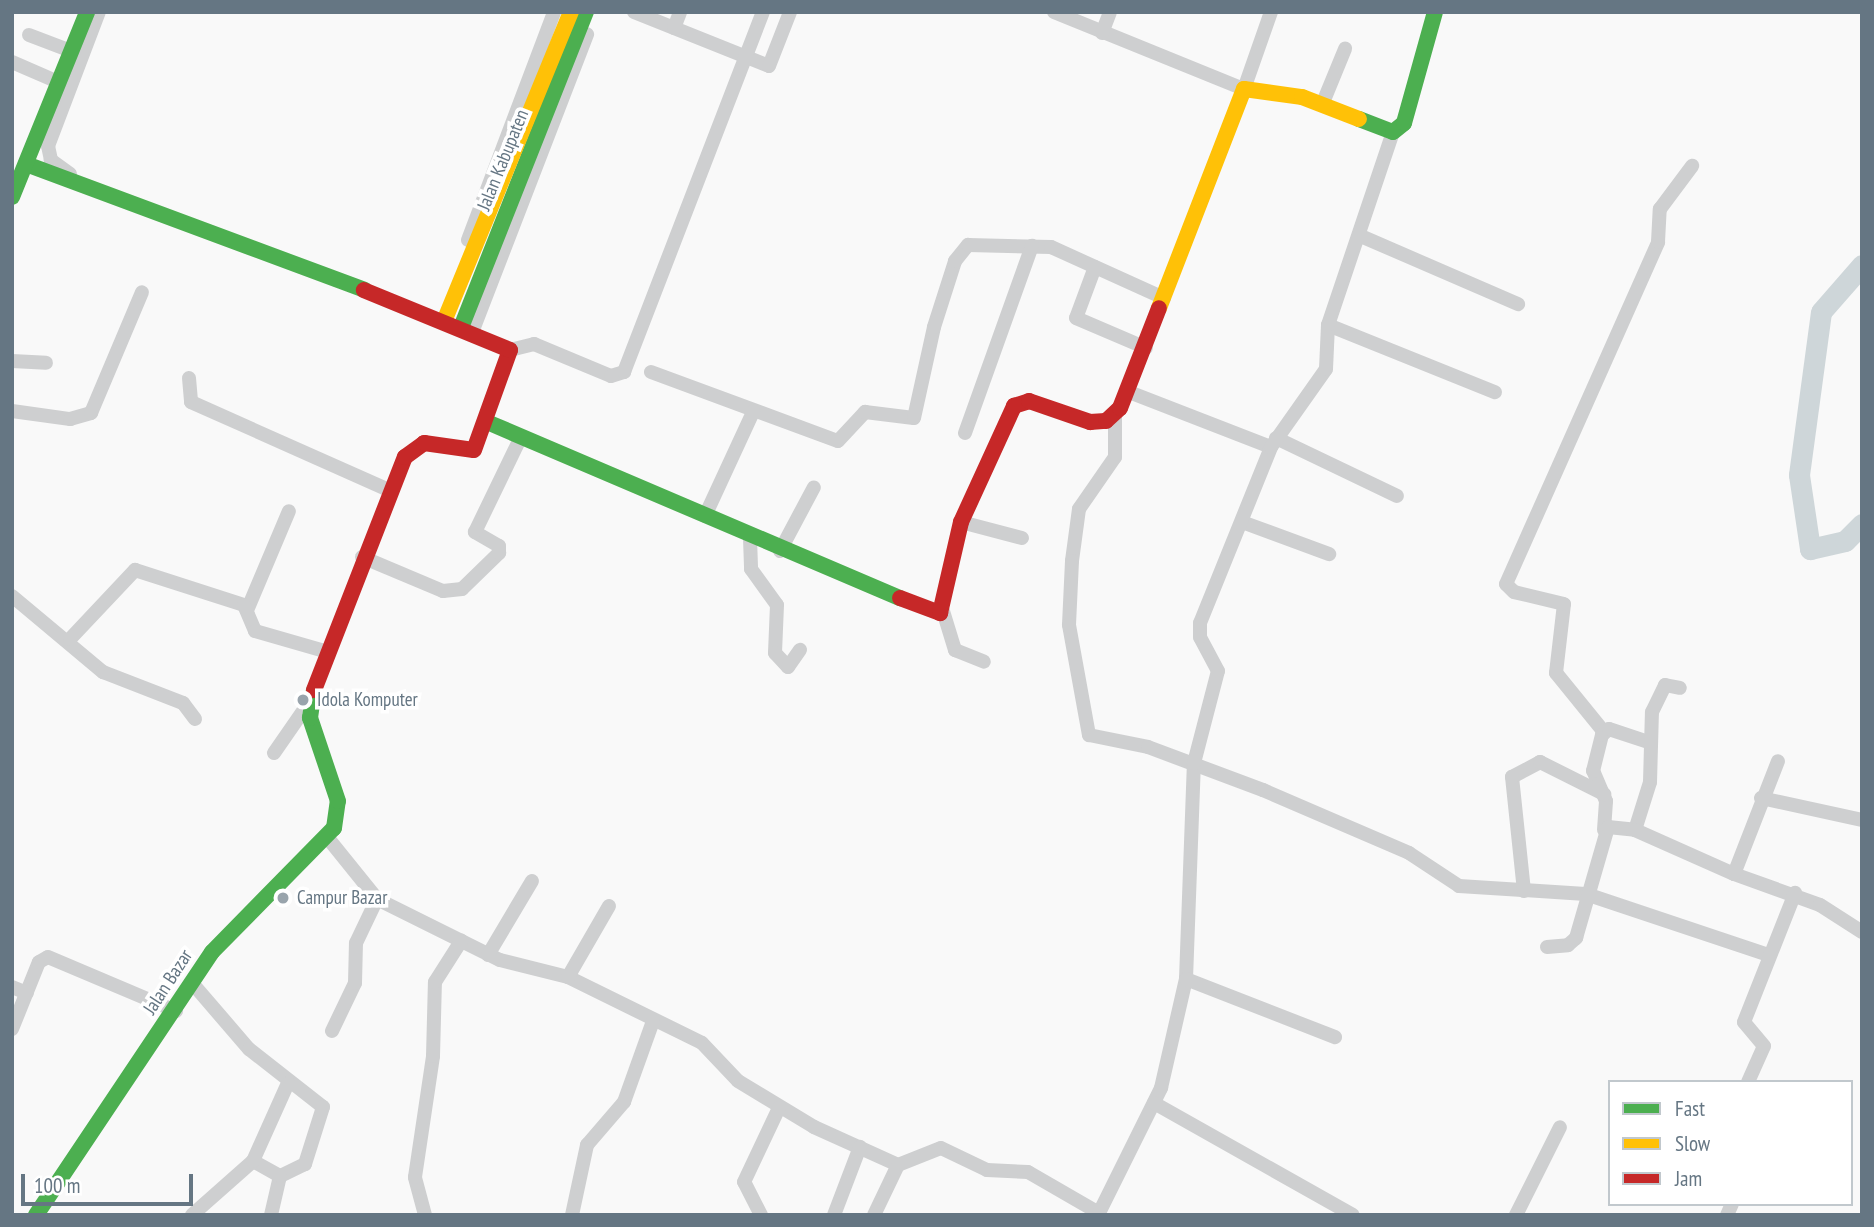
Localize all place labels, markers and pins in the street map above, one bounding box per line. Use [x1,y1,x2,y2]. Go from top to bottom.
place label: Idola Komputer [317,689,418,711]
marker: Idola Komputer [295,692,311,708]
place label: Campur Bazar [297,887,387,909]
marker: Campur Bazar [275,890,291,906]

